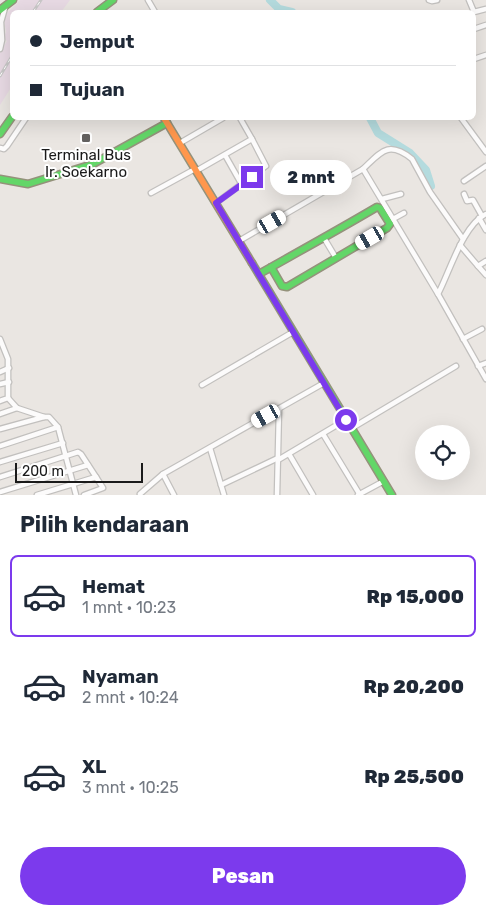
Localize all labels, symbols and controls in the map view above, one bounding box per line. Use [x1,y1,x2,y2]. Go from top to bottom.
text: Jemput [60,30,134,53]
text: Tujuan [60,78,125,101]
marker: Terminal Bus Ir. Soekarno [80,132,92,144]
place label: Terminal Bus Ir. Soekarno [41,146,131,181]
callout: 2 mnt [270,160,352,194]
route end [241,166,263,188]
text: 2 mnt [287,168,335,187]
car [255,208,288,236]
car [353,224,386,252]
car [249,402,282,430]
route start [335,409,357,431]
map controls [415,425,470,480]
button: locate [415,425,470,480]
scale bar [15,460,142,483]
text: 200 m [22,463,64,480]
text: Pilih kendaraan [20,511,189,538]
icon: car [22,574,67,619]
text: Hemat [82,575,145,598]
text: Rp 15,000 [367,585,464,608]
text: 1 mnt · 10:23 [82,598,176,617]
icon: car [22,664,67,709]
text: Nyaman [82,665,159,688]
text: Rp 20,200 [363,675,464,698]
text: 2 mnt · 10:24 [82,688,179,707]
icon: car [22,754,67,799]
text: XL [82,755,106,778]
text: Rp 25,500 [364,765,464,788]
text: 3 mnt · 10:25 [82,778,179,797]
button: Pesan [20,847,466,905]

